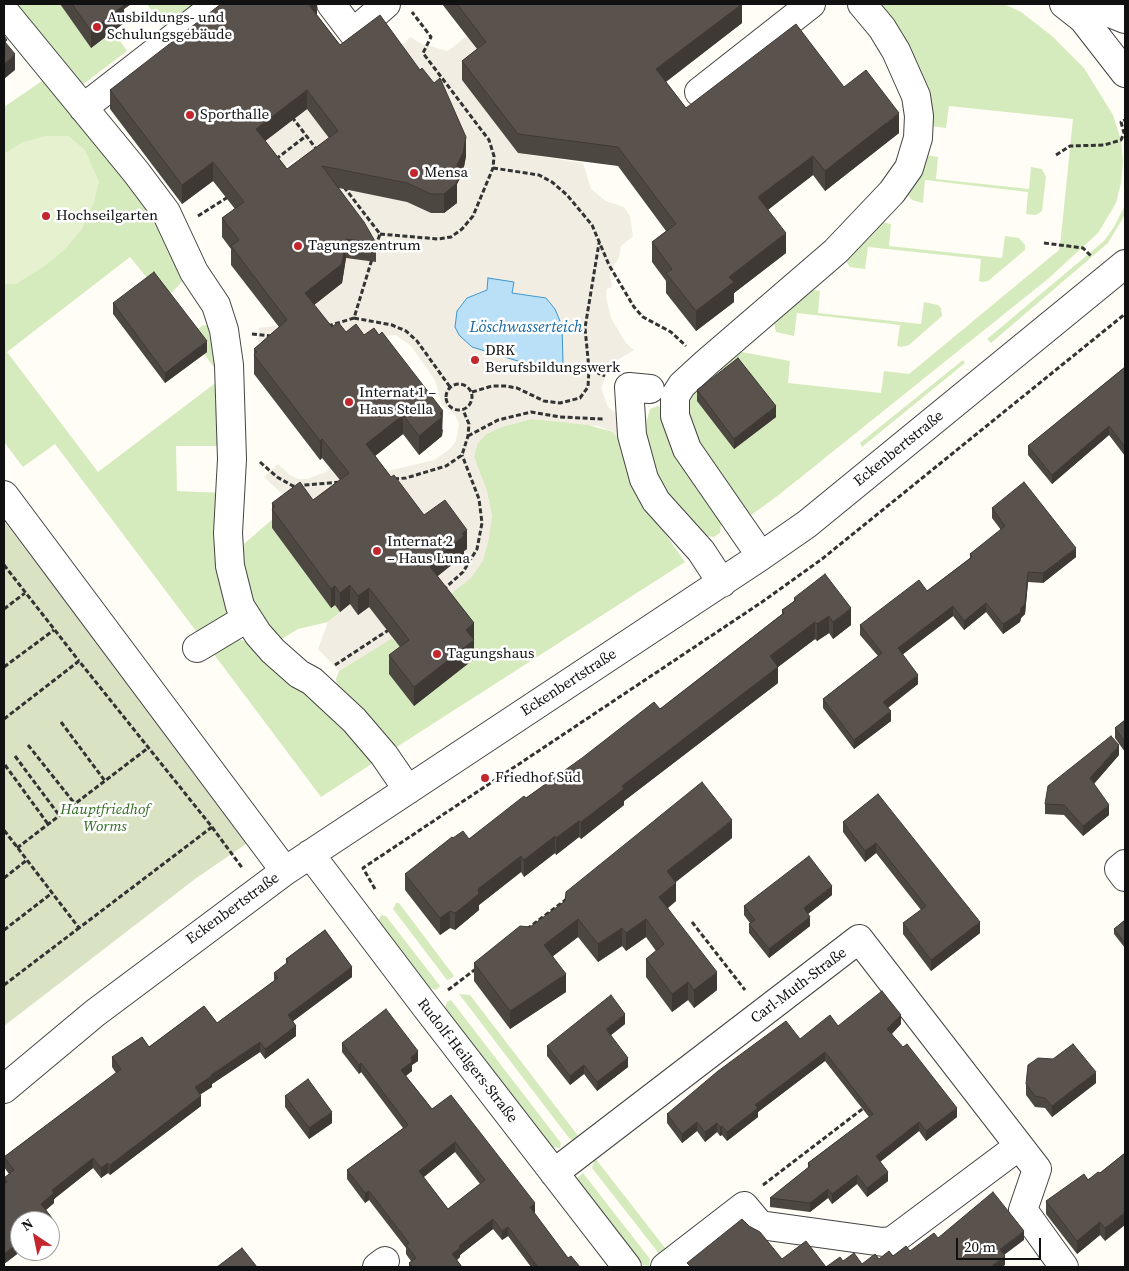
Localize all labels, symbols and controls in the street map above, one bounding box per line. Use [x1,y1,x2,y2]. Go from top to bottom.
place label: Ausbildungs- und Schulungsgebäude [107,9,232,44]
marker: Ausbildungs- und Schulungsgebäude [91,21,103,33]
place label: Sporthalle [200,106,269,124]
marker: Sporthalle [184,109,196,121]
place label: Mensa [424,164,468,182]
marker: Mensa [408,167,420,179]
place label: Hochseilgarten [56,207,158,225]
marker: Hochseilgarten [40,210,52,222]
place label: Tagungszentrum [308,237,421,255]
marker: Tagungszentrum [292,240,304,252]
water label: Löschwasserteich [469,318,583,338]
place label: DRK Berufsbildungswerk [485,342,620,377]
marker: DRK Berufsbildungswerk [469,354,481,366]
place label: Internat 1 – Haus Stella [359,384,436,419]
marker: Internat 1 – Haus Stella [343,396,355,408]
street label: Eckenbertstraße [850,407,948,491]
place label: Internat 2 – Haus Luna [387,533,470,568]
marker: Internat 2 – Haus Luna [371,545,383,557]
place label: Tagungshaus [447,645,535,663]
street label: Eckenbertstraße [518,645,620,721]
marker: Tagungshaus [431,648,443,660]
place label: Friedhof Süd [495,769,581,787]
marker: Friedhof Süd [479,772,491,784]
park label: Hauptfriedhof Worms [60,801,150,836]
street label: Eckenbertstraße [183,869,283,949]
street label: Carl-Muth-Straße [747,944,851,1028]
street label: Rudolf-Heilgers-Straße [413,995,521,1127]
north arrow [10,1211,60,1261]
text: N [17,1213,37,1236]
scale bar [959,1228,1044,1260]
text: 20 m [964,1236,996,1257]

